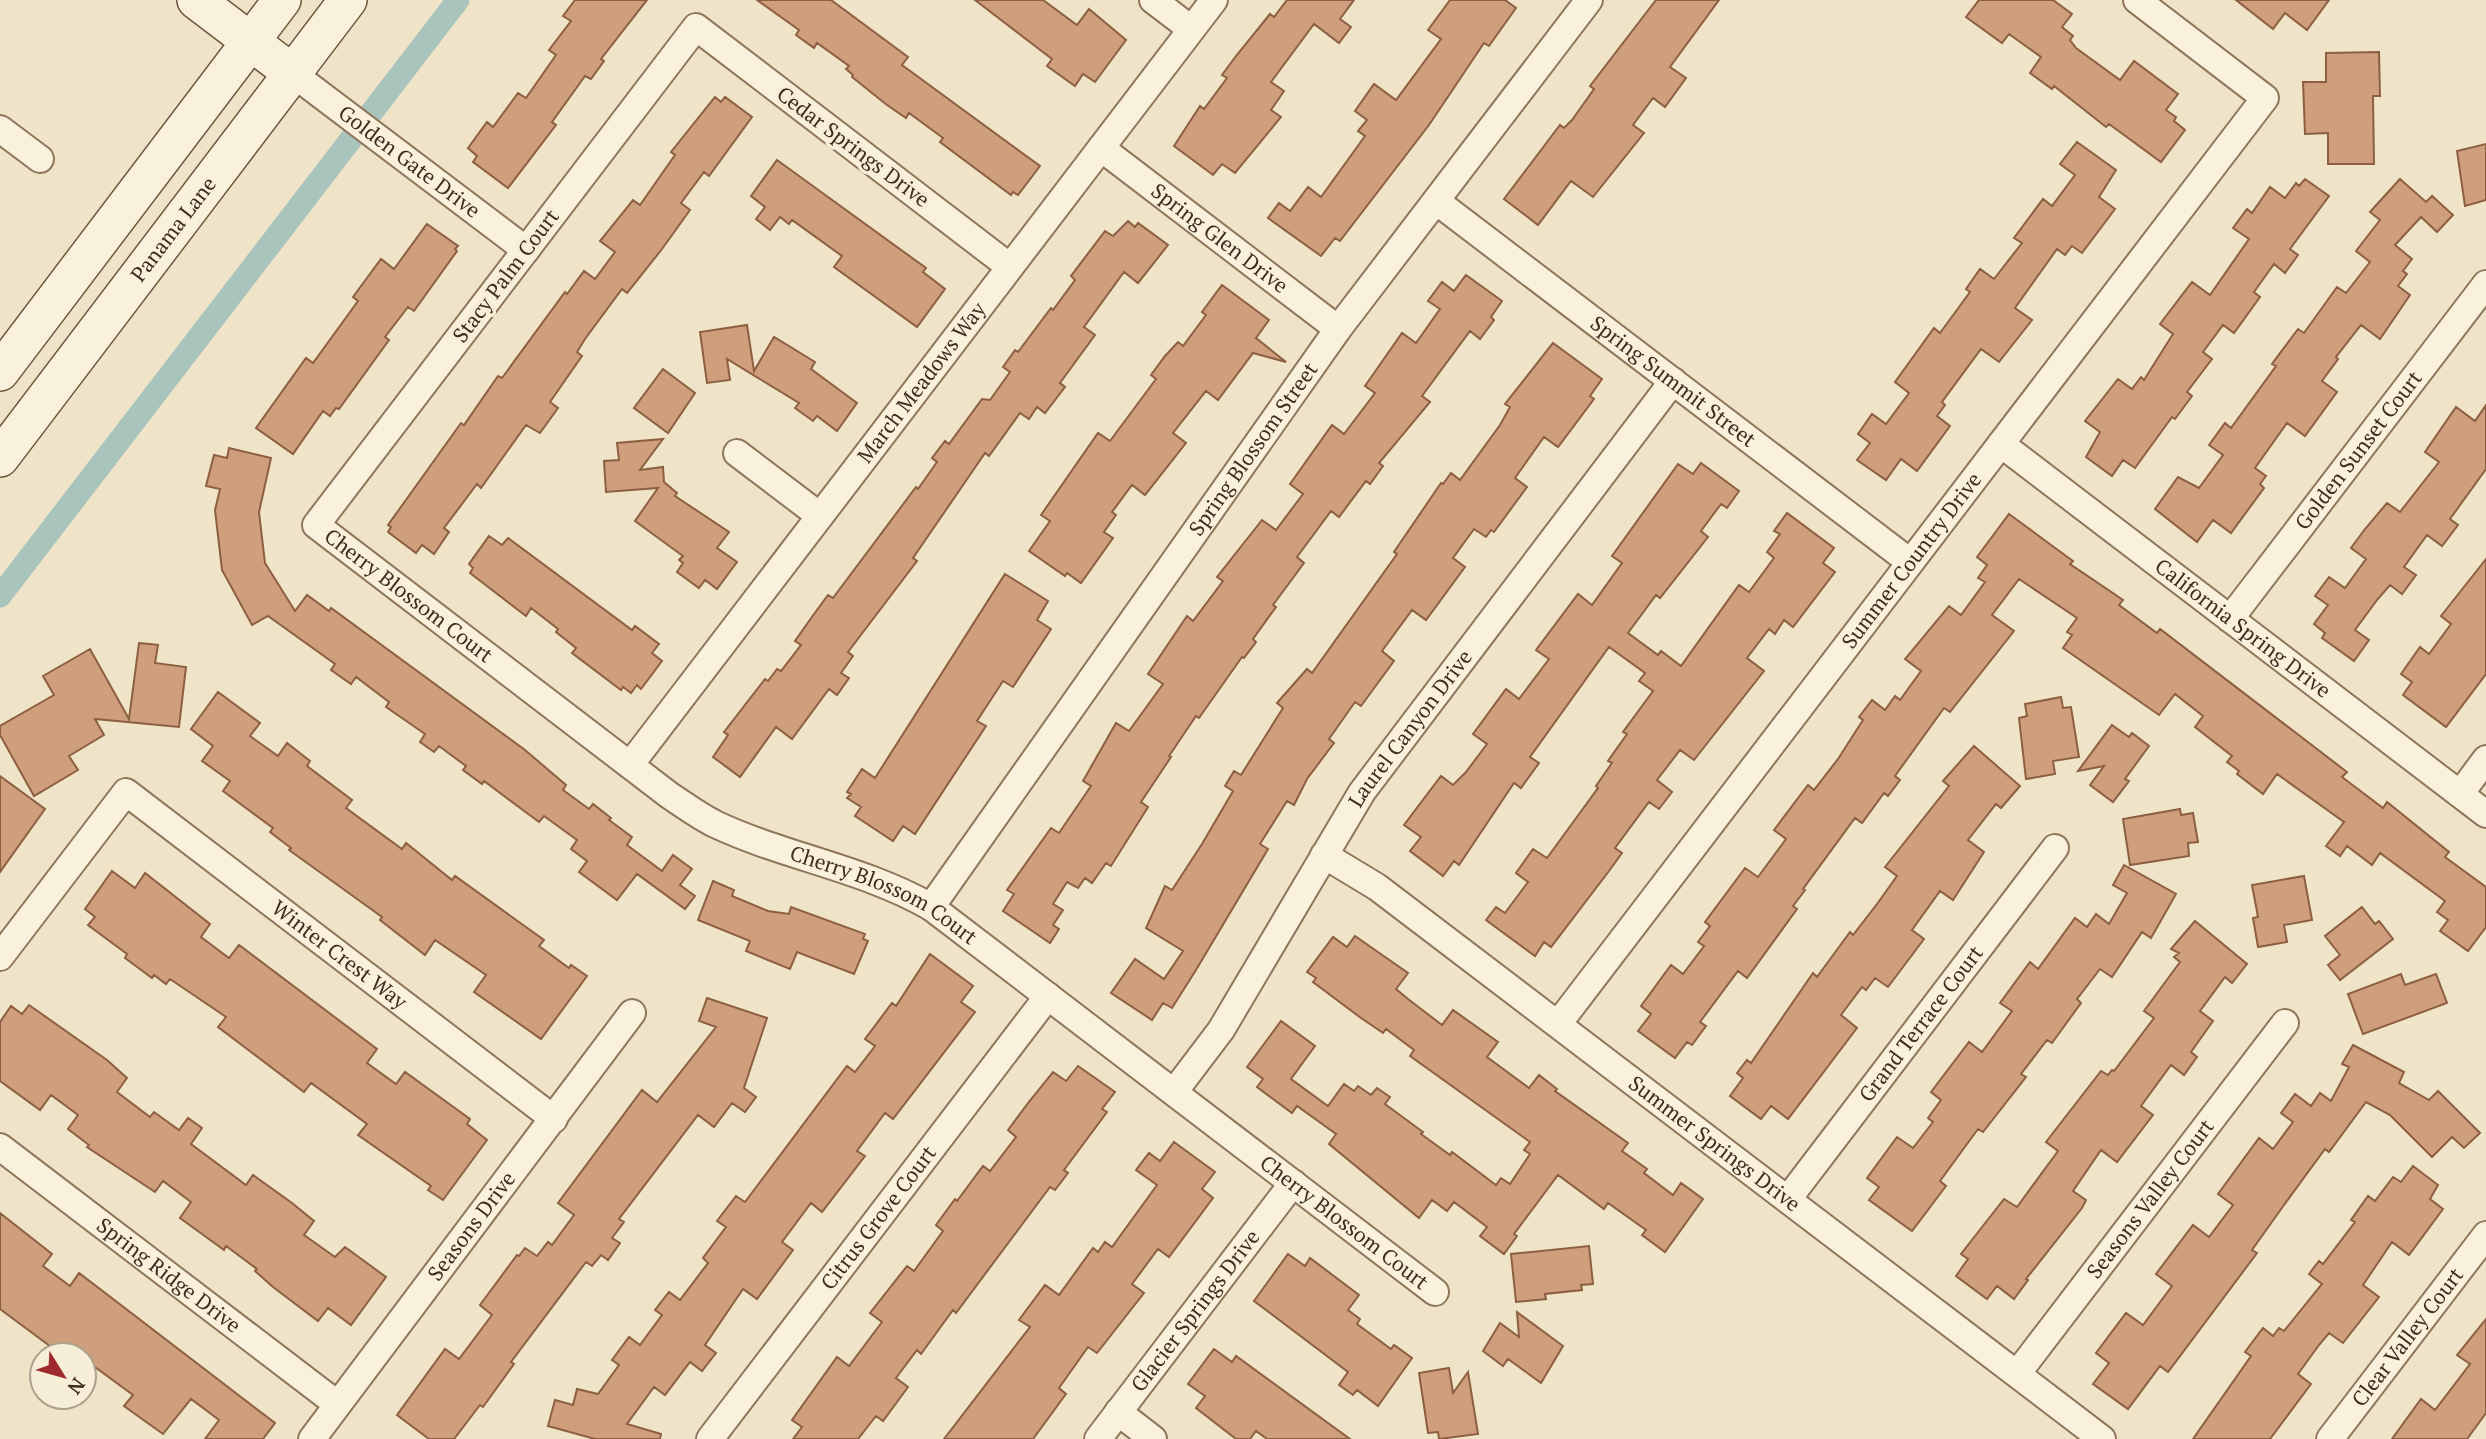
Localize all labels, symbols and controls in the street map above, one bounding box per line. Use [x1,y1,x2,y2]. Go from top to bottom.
street label: Cedar Springs Drive [772,80,936,213]
street label: Golden Gate Drive [333,98,486,224]
street label: Panama Lane [124,171,222,287]
street label: Spring Glen Drive [1146,176,1294,299]
street label: Stacy Palm Court [446,203,565,348]
street label: March Meadows Way [851,296,992,468]
street label: Spring Summit Street [1585,309,1762,453]
street label: Spring Blossom Street [1182,356,1324,541]
street label: Golden Sunset Court [2288,365,2428,535]
street label: Summer Country Drive [1835,466,1987,654]
street label: Cherry Blossom Court [319,521,499,668]
street label: California Spring Drive [2150,552,2337,704]
street label: Laurel Canyon Drive [1341,644,1478,812]
street label: Cherry Blossom Court [787,838,983,950]
street label: Winter Crest Way [266,893,414,1015]
street label: Grand Terrace Court [1852,939,1989,1107]
street label: Summer Springs Drive [1623,1069,1807,1217]
street label: Seasons Valley Court [2080,1113,2220,1284]
street label: Citrus Grove Court [814,1139,942,1295]
street label: Cherry Blossom Court [1255,1148,1435,1295]
street label: Seasons Drive [421,1165,521,1286]
street label: Spring Ridge Drive [91,1211,247,1339]
street label: Glacier Springs Drive [1124,1224,1266,1397]
street label: Clear Valley Court [2345,1261,2469,1412]
north arrow [28,1341,98,1411]
text: N [62,1373,91,1400]

